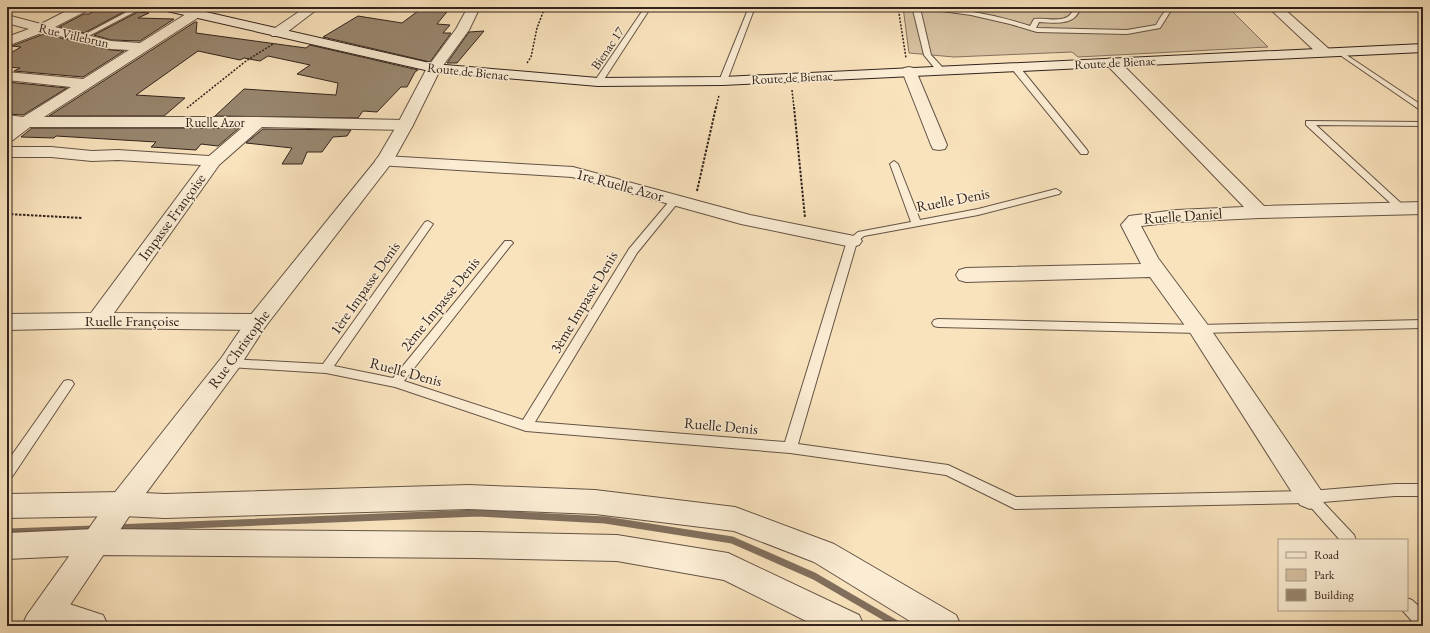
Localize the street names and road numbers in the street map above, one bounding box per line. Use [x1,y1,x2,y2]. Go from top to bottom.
street label: Rue Villebrun [37,19,111,52]
street label: Bienac 17 [587,23,628,73]
street label: Route de Bienac [1074,52,1156,73]
street label: Route de Bienac [426,59,510,84]
street label: Route de Bienac [751,67,833,88]
street label: Ruelle Azor [185,114,245,131]
street label: 1re Ruelle Azor [574,164,666,205]
street label: Impasse Françoise [134,169,210,264]
street label: Ruelle Denis [915,183,991,216]
street label: Ruelle Daniel [1143,203,1223,228]
street label: 1ère Impasse Denis [325,237,404,338]
street label: 3ème Impasse Denis [546,247,622,356]
street label: 2ème Impasse Denis [396,253,484,355]
street label: Rue Christophe [204,306,274,392]
street label: Ruelle Françoise [85,311,179,330]
street label: Ruelle Denis [368,353,445,390]
street label: Ruelle Denis [683,413,759,438]

